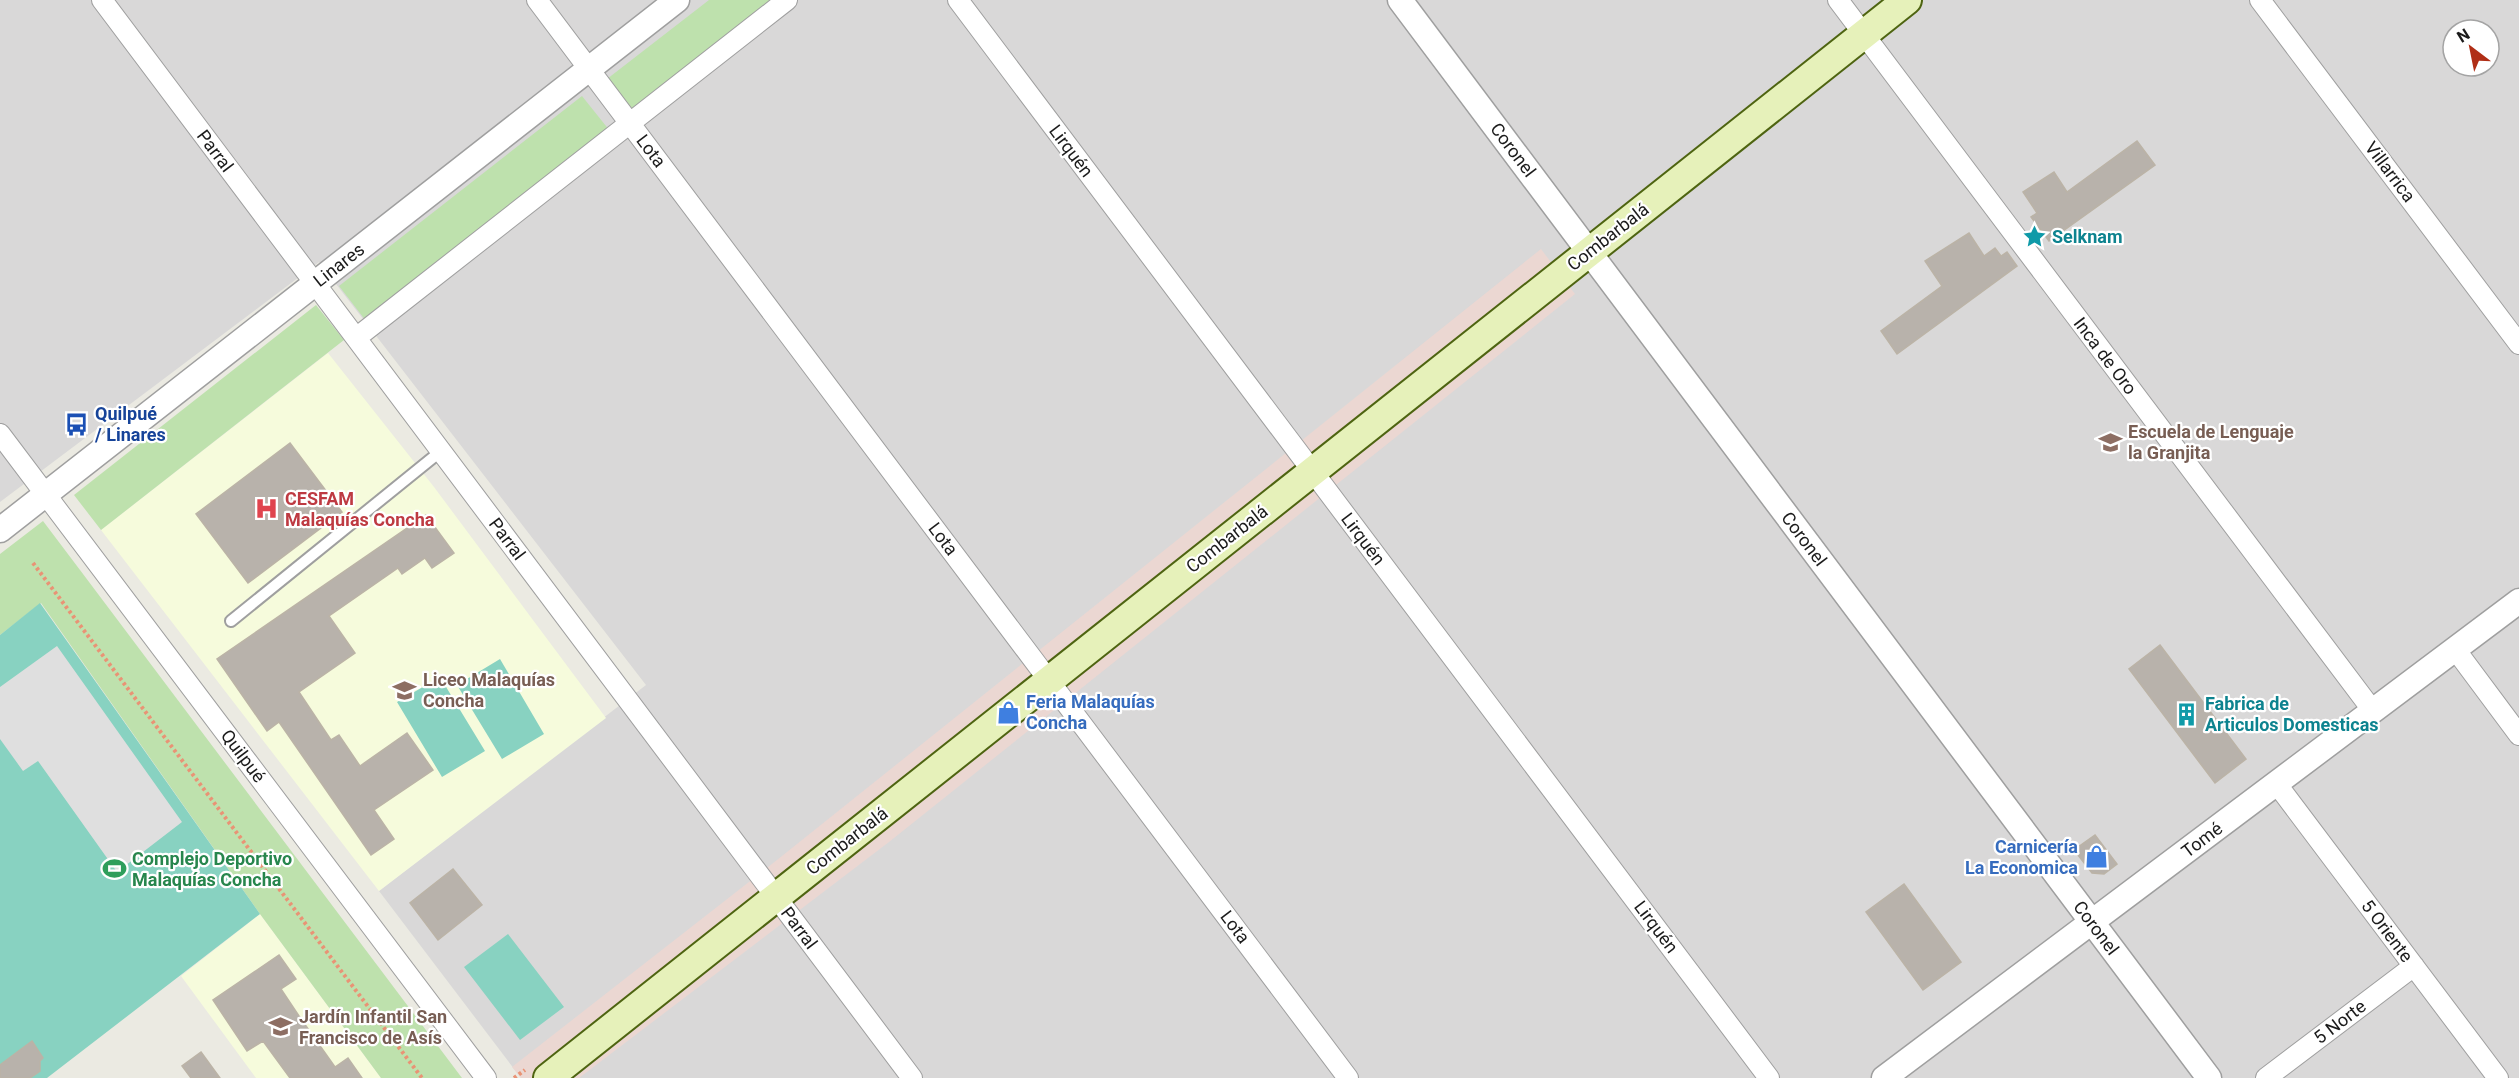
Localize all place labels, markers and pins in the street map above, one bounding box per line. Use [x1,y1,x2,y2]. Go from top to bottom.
place icon: Selknam [2021,224,2047,250]
place label: Selknam [2052,226,2123,247]
place label: Quilpué / Linares [94,403,166,445]
bus stop icon: Quilpué / Linares [64,411,90,437]
place label: Escuela de Lenguaje la Granjita [2128,421,2294,463]
school or university icon: Escuela de Lenguaje la Granjita [2097,429,2123,455]
place label: CESFAM Malaquías Concha [285,488,435,530]
hospital icon: CESFAM Malaquías Concha [254,496,280,522]
place label: Liceo Malaquías Concha [423,669,555,711]
school or university icon: Liceo Malaquías Concha [392,677,418,703]
place label: Feria Malaquías Concha [1026,691,1155,733]
place label: Fabrica de Articulos Domesticas [2205,693,2379,735]
shop icon: Feria Malaquías Concha [995,699,1021,725]
building icon: Fabrica de Articulos Domesticas [2174,701,2200,727]
place label: Carnicería La Economica [1965,836,2078,878]
shop icon: Carnicería La Economica [2083,844,2109,870]
place label: Complejo Deportivo Malaquías Concha [132,848,292,890]
sports icon: Complejo Deportivo Malaquías Concha [101,856,127,882]
place label: Jardín Infantil San Francisco de Asís [299,1006,447,1048]
school or university icon: Jardín Infantil San Francisco de Asís [268,1014,294,1040]

